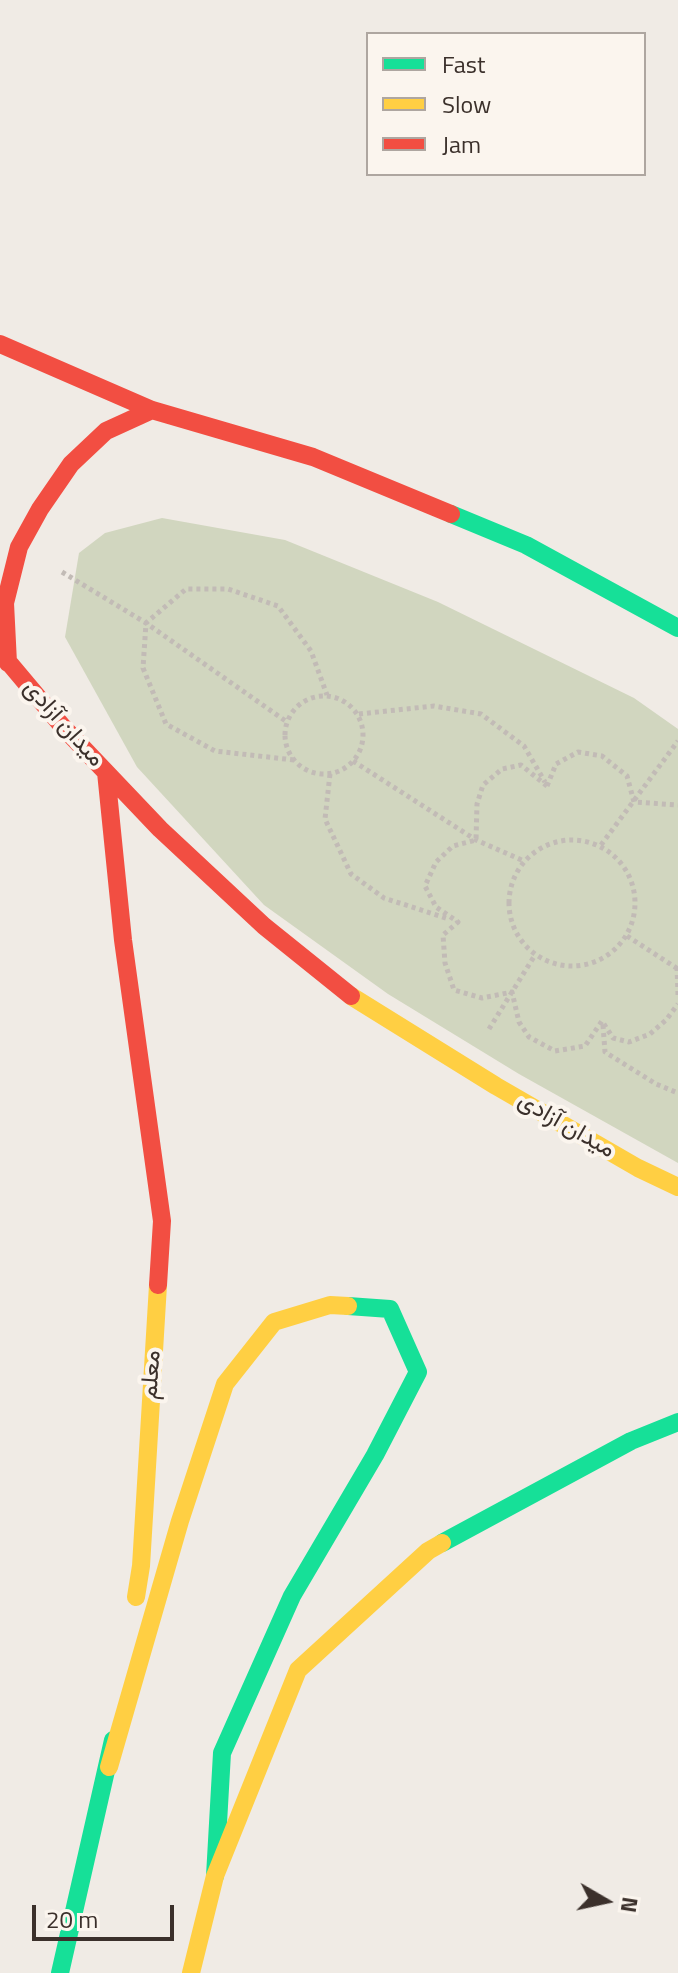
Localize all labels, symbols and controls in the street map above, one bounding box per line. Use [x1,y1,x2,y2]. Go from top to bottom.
legend [366,32,646,176]
text: Fast [442,46,485,82]
text: Slow [442,86,491,122]
text: Jam [442,126,481,162]
street label: میدان آزادی [16,674,110,774]
street label: میدان آزادی [512,1087,620,1165]
street label: معلم [136,1349,168,1401]
north arrow [566,1861,646,1941]
scale bar [36,1889,178,1939]
text: N [612,1895,648,1915]
text: 20 m [46,1901,98,1937]

